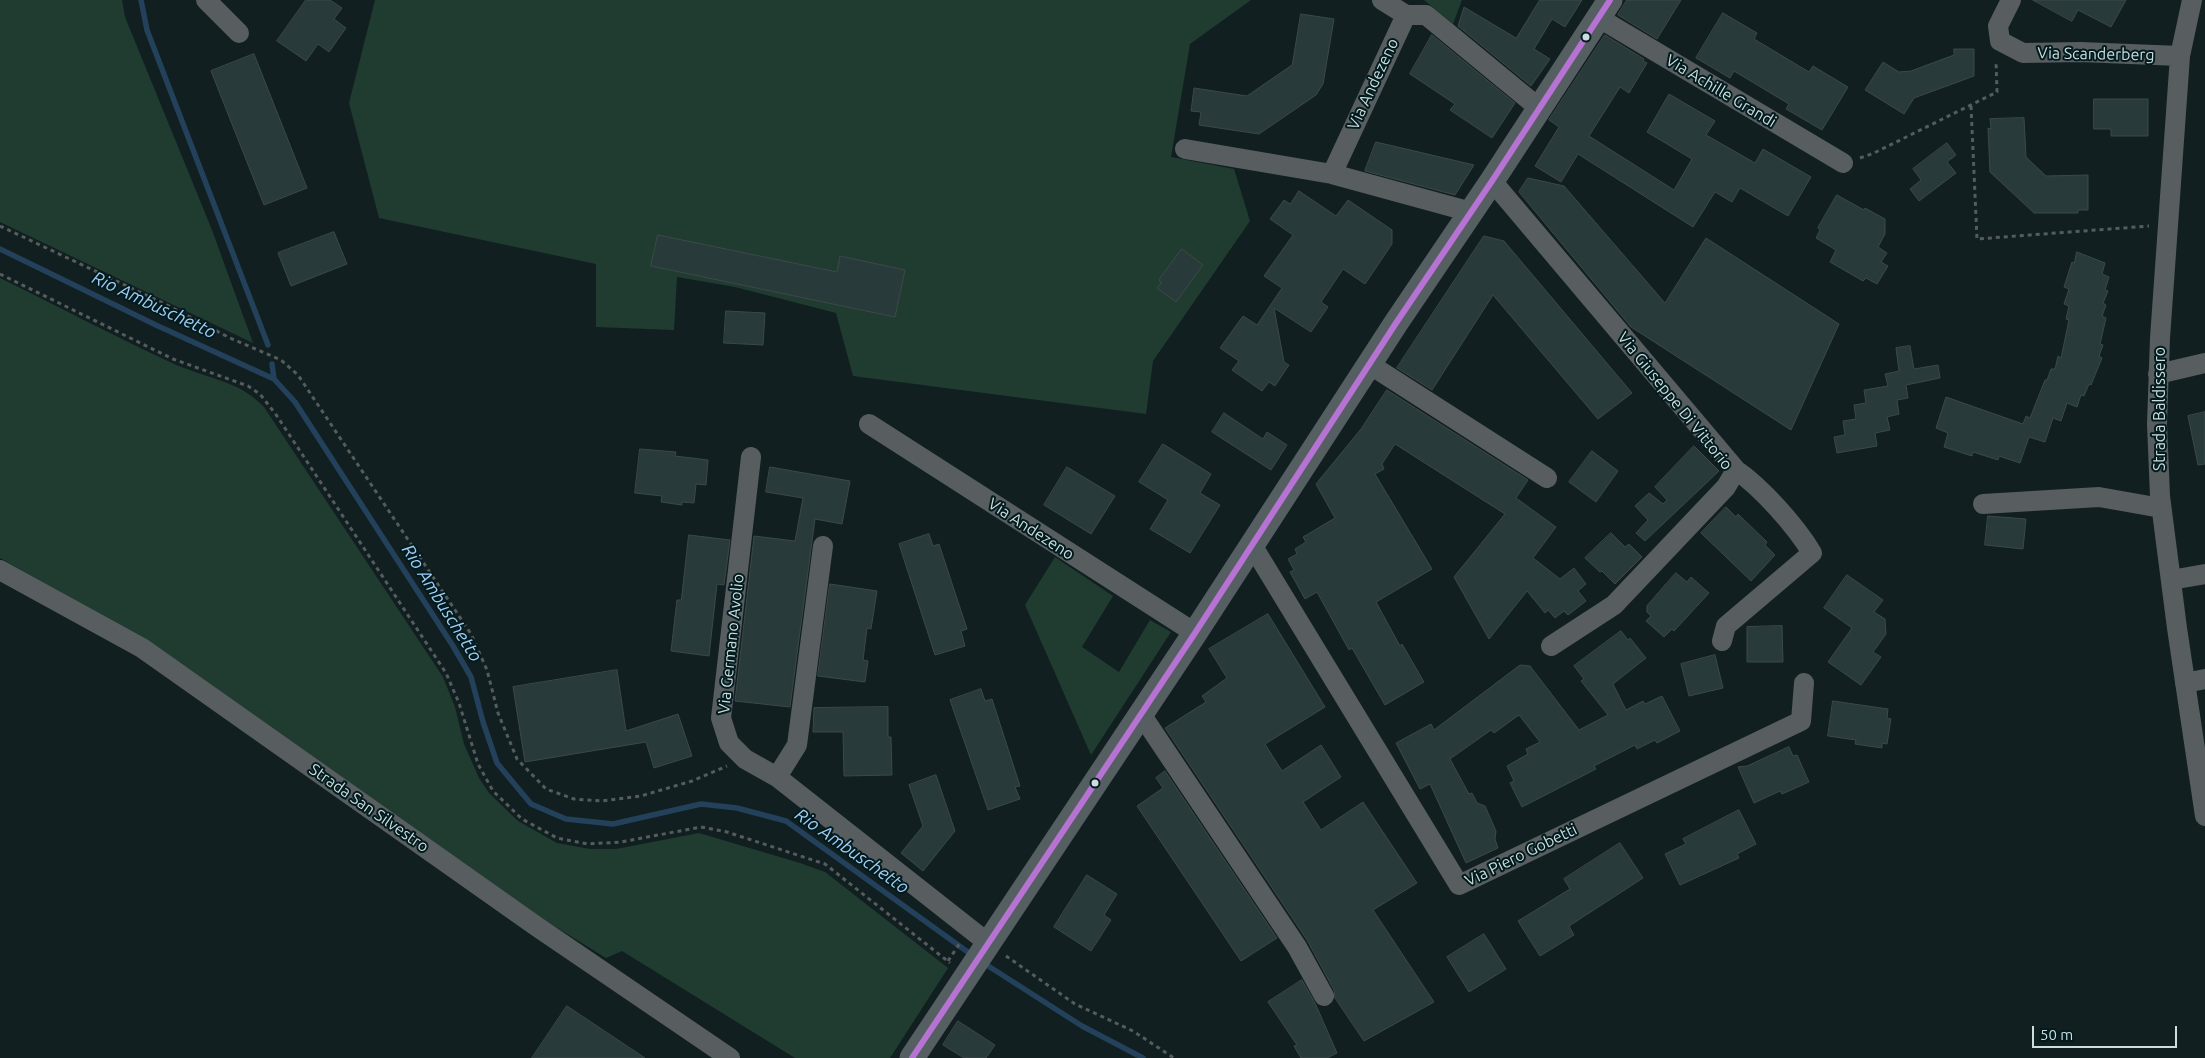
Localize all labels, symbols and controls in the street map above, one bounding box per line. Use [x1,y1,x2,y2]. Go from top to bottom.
unlabelled marker [1581,32,1591,42]
street label: Via Andezeno [1343,35,1403,133]
street label: Via Scanderberg [2037,43,2155,65]
street label: Via Achille Grandi [1662,50,1780,132]
water label: Rio Ambuschetto [89,267,219,343]
street label: Via Giuseppe Di Vittorio [1614,328,1736,474]
street label: Strada Baldissero [2150,347,2170,471]
street label: Via Andezeno [984,494,1078,564]
water label: Rio Ambuschetto [397,540,487,666]
street label: Via Germano Avolio [714,573,748,715]
street label: Strada San Silvestro [306,760,432,856]
unlabelled marker [1090,778,1100,788]
water label: Rio Ambuschetto [791,804,913,898]
street label: Via Piero Gobetti [1462,820,1580,890]
scale bar [2035,1016,2180,1048]
text: 50 m [2040,1026,2073,1043]

